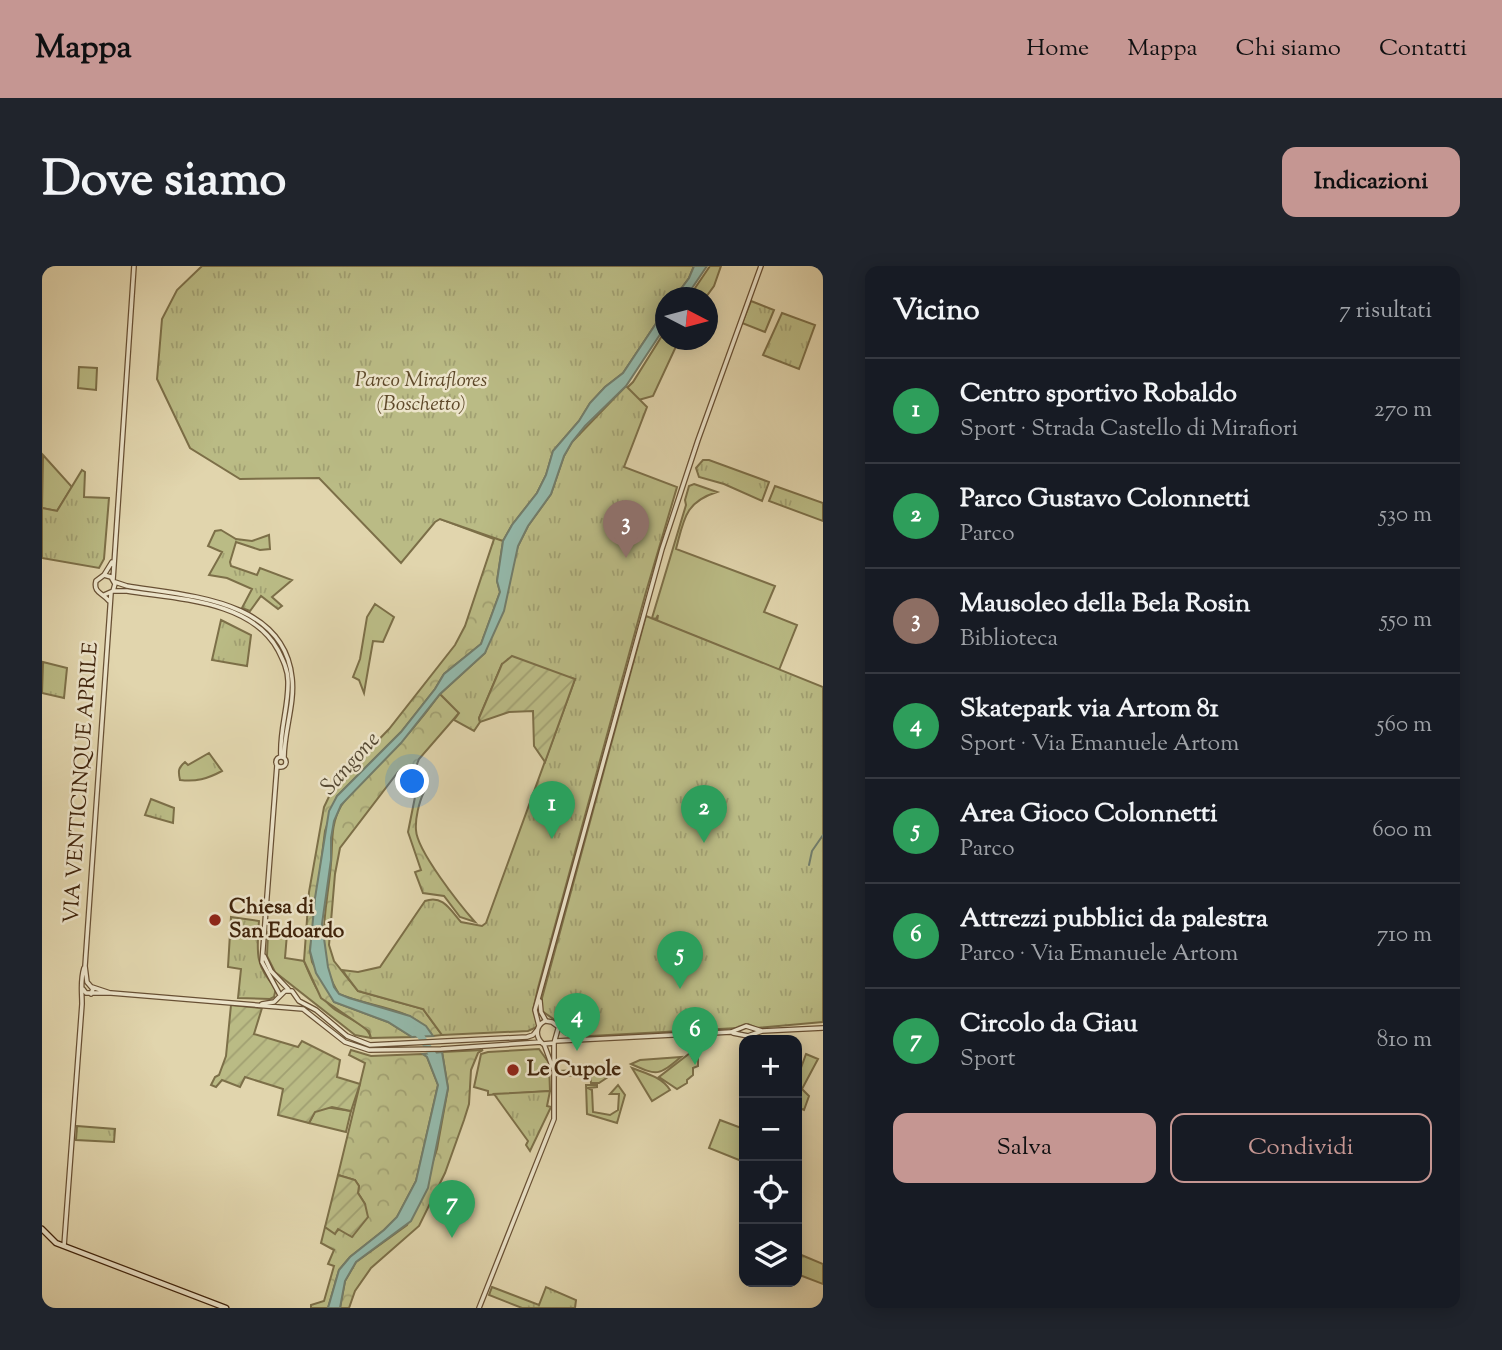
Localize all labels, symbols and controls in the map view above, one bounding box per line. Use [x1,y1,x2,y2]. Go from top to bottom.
text: Mappa [35,25,132,73]
text: Home [1026,32,1089,66]
text: Mappa [1127,32,1198,66]
text: Chi siamo [1236,32,1341,66]
text: Contatti [1379,32,1467,66]
text: Dove siamo [42,147,286,217]
button: Indicazioni [1282,147,1460,217]
north arrow [655,287,718,350]
text: Vicino [893,290,980,333]
text: 7 risultati [1339,295,1432,328]
park label: Parco Miraflores (Boschetto) [355,366,487,420]
text: Centro sportivo Robaldo [960,376,1237,413]
text: 1 [912,394,920,427]
text: 270 m [1374,394,1432,427]
text: Sport · Strada Castello di Mirafiori [960,413,1298,446]
text: Parco Gustavo Colonnetti [960,481,1250,518]
text: 2 [911,499,921,532]
text: 530 m [1379,499,1432,532]
pin: 3 [603,500,649,558]
text: Parco [960,518,1015,551]
text: Mausoleo della Bela Rosin [960,586,1250,623]
text: 3 [911,604,921,637]
text: 550 m [1380,604,1432,637]
text: Biblioteca [960,623,1058,656]
street label: VIA VENTICINQUE APRILE [57,641,107,925]
text: Skatepark via Artom 81 [960,691,1219,728]
text: 4 [910,709,922,742]
text: 560 m [1377,709,1432,742]
water label: Sangone [313,725,389,803]
text: Sport · Via Emanuele Artom [960,728,1239,761]
your location [395,764,429,798]
pin: 1 [529,781,575,839]
pin: 2 [681,785,727,843]
text: Area Gioco Colonnetti [960,796,1217,833]
text: 5 [912,814,920,847]
text: 600 m [1372,814,1432,847]
text: Parco [960,833,1015,866]
place label: Chiesa di San Edoardo [229,893,345,947]
text: Attrezzi pubblici da palestra [960,901,1268,938]
marker: Chiesa di San Edoardo [207,912,223,928]
text: 6 [910,919,922,952]
text: 710 m [1377,919,1432,952]
pin: 5 [657,931,703,989]
text: Parco · Via Emanuele Artom [960,938,1238,971]
pin: 4 [554,993,600,1051]
text: Circolo da Giau [960,1006,1138,1043]
pin: 6 [672,1007,718,1065]
text: 7 [910,1024,922,1057]
text: 810 m [1377,1024,1432,1057]
map controls [739,1035,802,1287]
button: + [739,1035,802,1098]
text: Sport [960,1043,1016,1076]
place label: Le Cupole [527,1055,621,1085]
marker: Le Cupole [505,1062,521,1078]
button: − [739,1098,802,1161]
button: Salva [893,1113,1156,1183]
button: Condividi [1170,1113,1432,1183]
button: locate [739,1161,802,1224]
pin: 7 [429,1180,475,1238]
button: layers [739,1224,802,1287]

